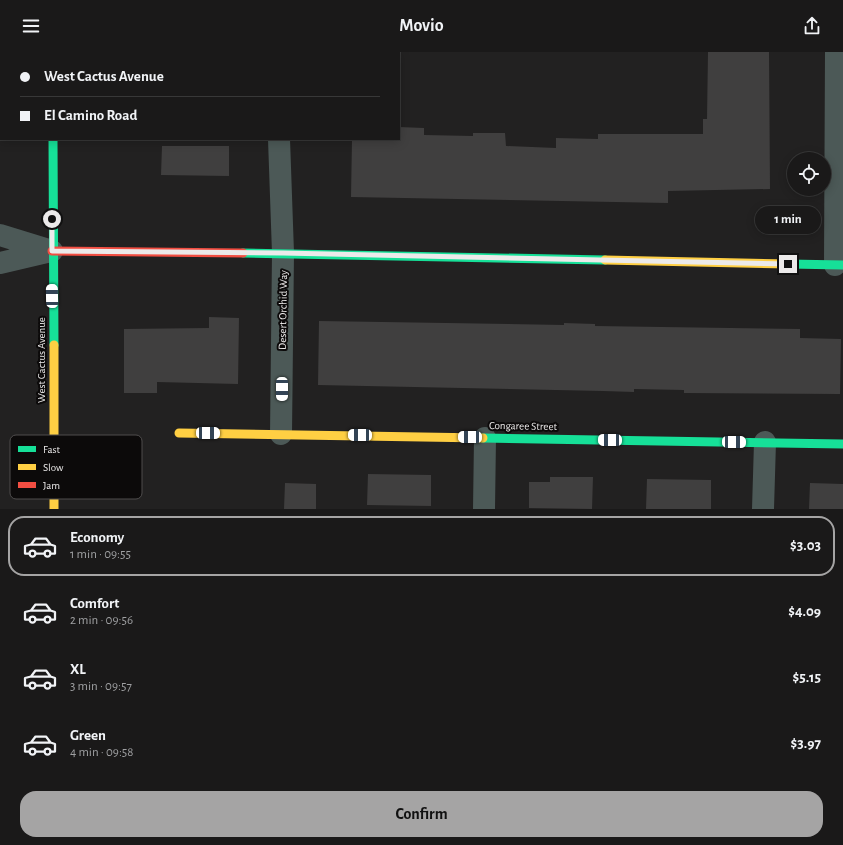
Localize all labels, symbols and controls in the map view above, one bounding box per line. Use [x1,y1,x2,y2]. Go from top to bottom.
icon: menu [20,15,42,37]
icon: share [801,15,823,37]
text: Movio [399,17,444,35]
text: West Cactus Avenue [44,69,164,84]
text: El Camino Road [44,108,137,123]
map controls [787,152,831,196]
button: locate [787,152,831,196]
callout: 1 min [755,206,821,234]
route start [43,210,61,228]
text: 1 min [774,213,802,226]
route end [779,255,797,273]
street label: Desert Orchid Way [277,270,289,350]
car [46,284,58,308]
street label: West Cactus Avenue [36,317,47,403]
car [276,377,288,401]
street label: Congaree Street [489,420,558,432]
car [196,427,220,439]
car [348,429,372,441]
car [458,431,482,443]
car [598,434,622,446]
legend [10,435,142,499]
car [722,436,746,448]
text: Fast [43,444,61,455]
text: Slow [43,462,64,473]
text: Jam [43,480,60,491]
icon: car [22,528,58,564]
text: Economy [70,530,124,545]
text: $3.03 [790,538,821,553]
text: 1 min · 09:55 [70,548,131,561]
icon: car [22,594,58,630]
text: Comfort [70,596,119,611]
text: $4.09 [788,604,821,619]
text: 2 min · 09:56 [70,614,133,627]
icon: car [22,660,58,696]
text: XL [70,662,86,677]
text: $5.15 [792,670,821,685]
text: 3 min · 09:57 [70,680,132,693]
icon: car [22,726,58,762]
text: Green [70,728,106,743]
text: $3.97 [791,736,821,751]
text: 4 min · 09:58 [70,746,133,759]
button: Confirm [20,791,823,837]

